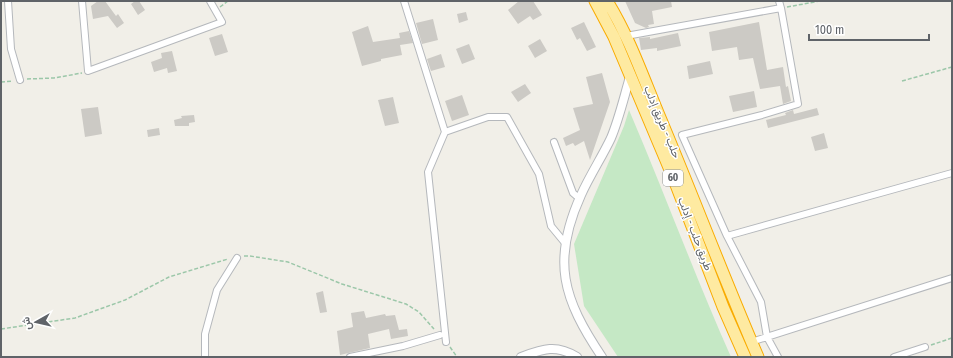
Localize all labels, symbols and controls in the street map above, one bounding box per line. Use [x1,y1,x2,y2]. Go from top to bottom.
scale bar [809,16,929,42]
text: 100 m [815,23,844,37]
street label: حلب - طريق إدلب [641,84,683,160]
road number: 60 [663,170,683,186]
street label: طريق حلب - إدلب [675,196,715,272]
north arrow [16,302,56,342]
text: ش [19,316,34,331]

